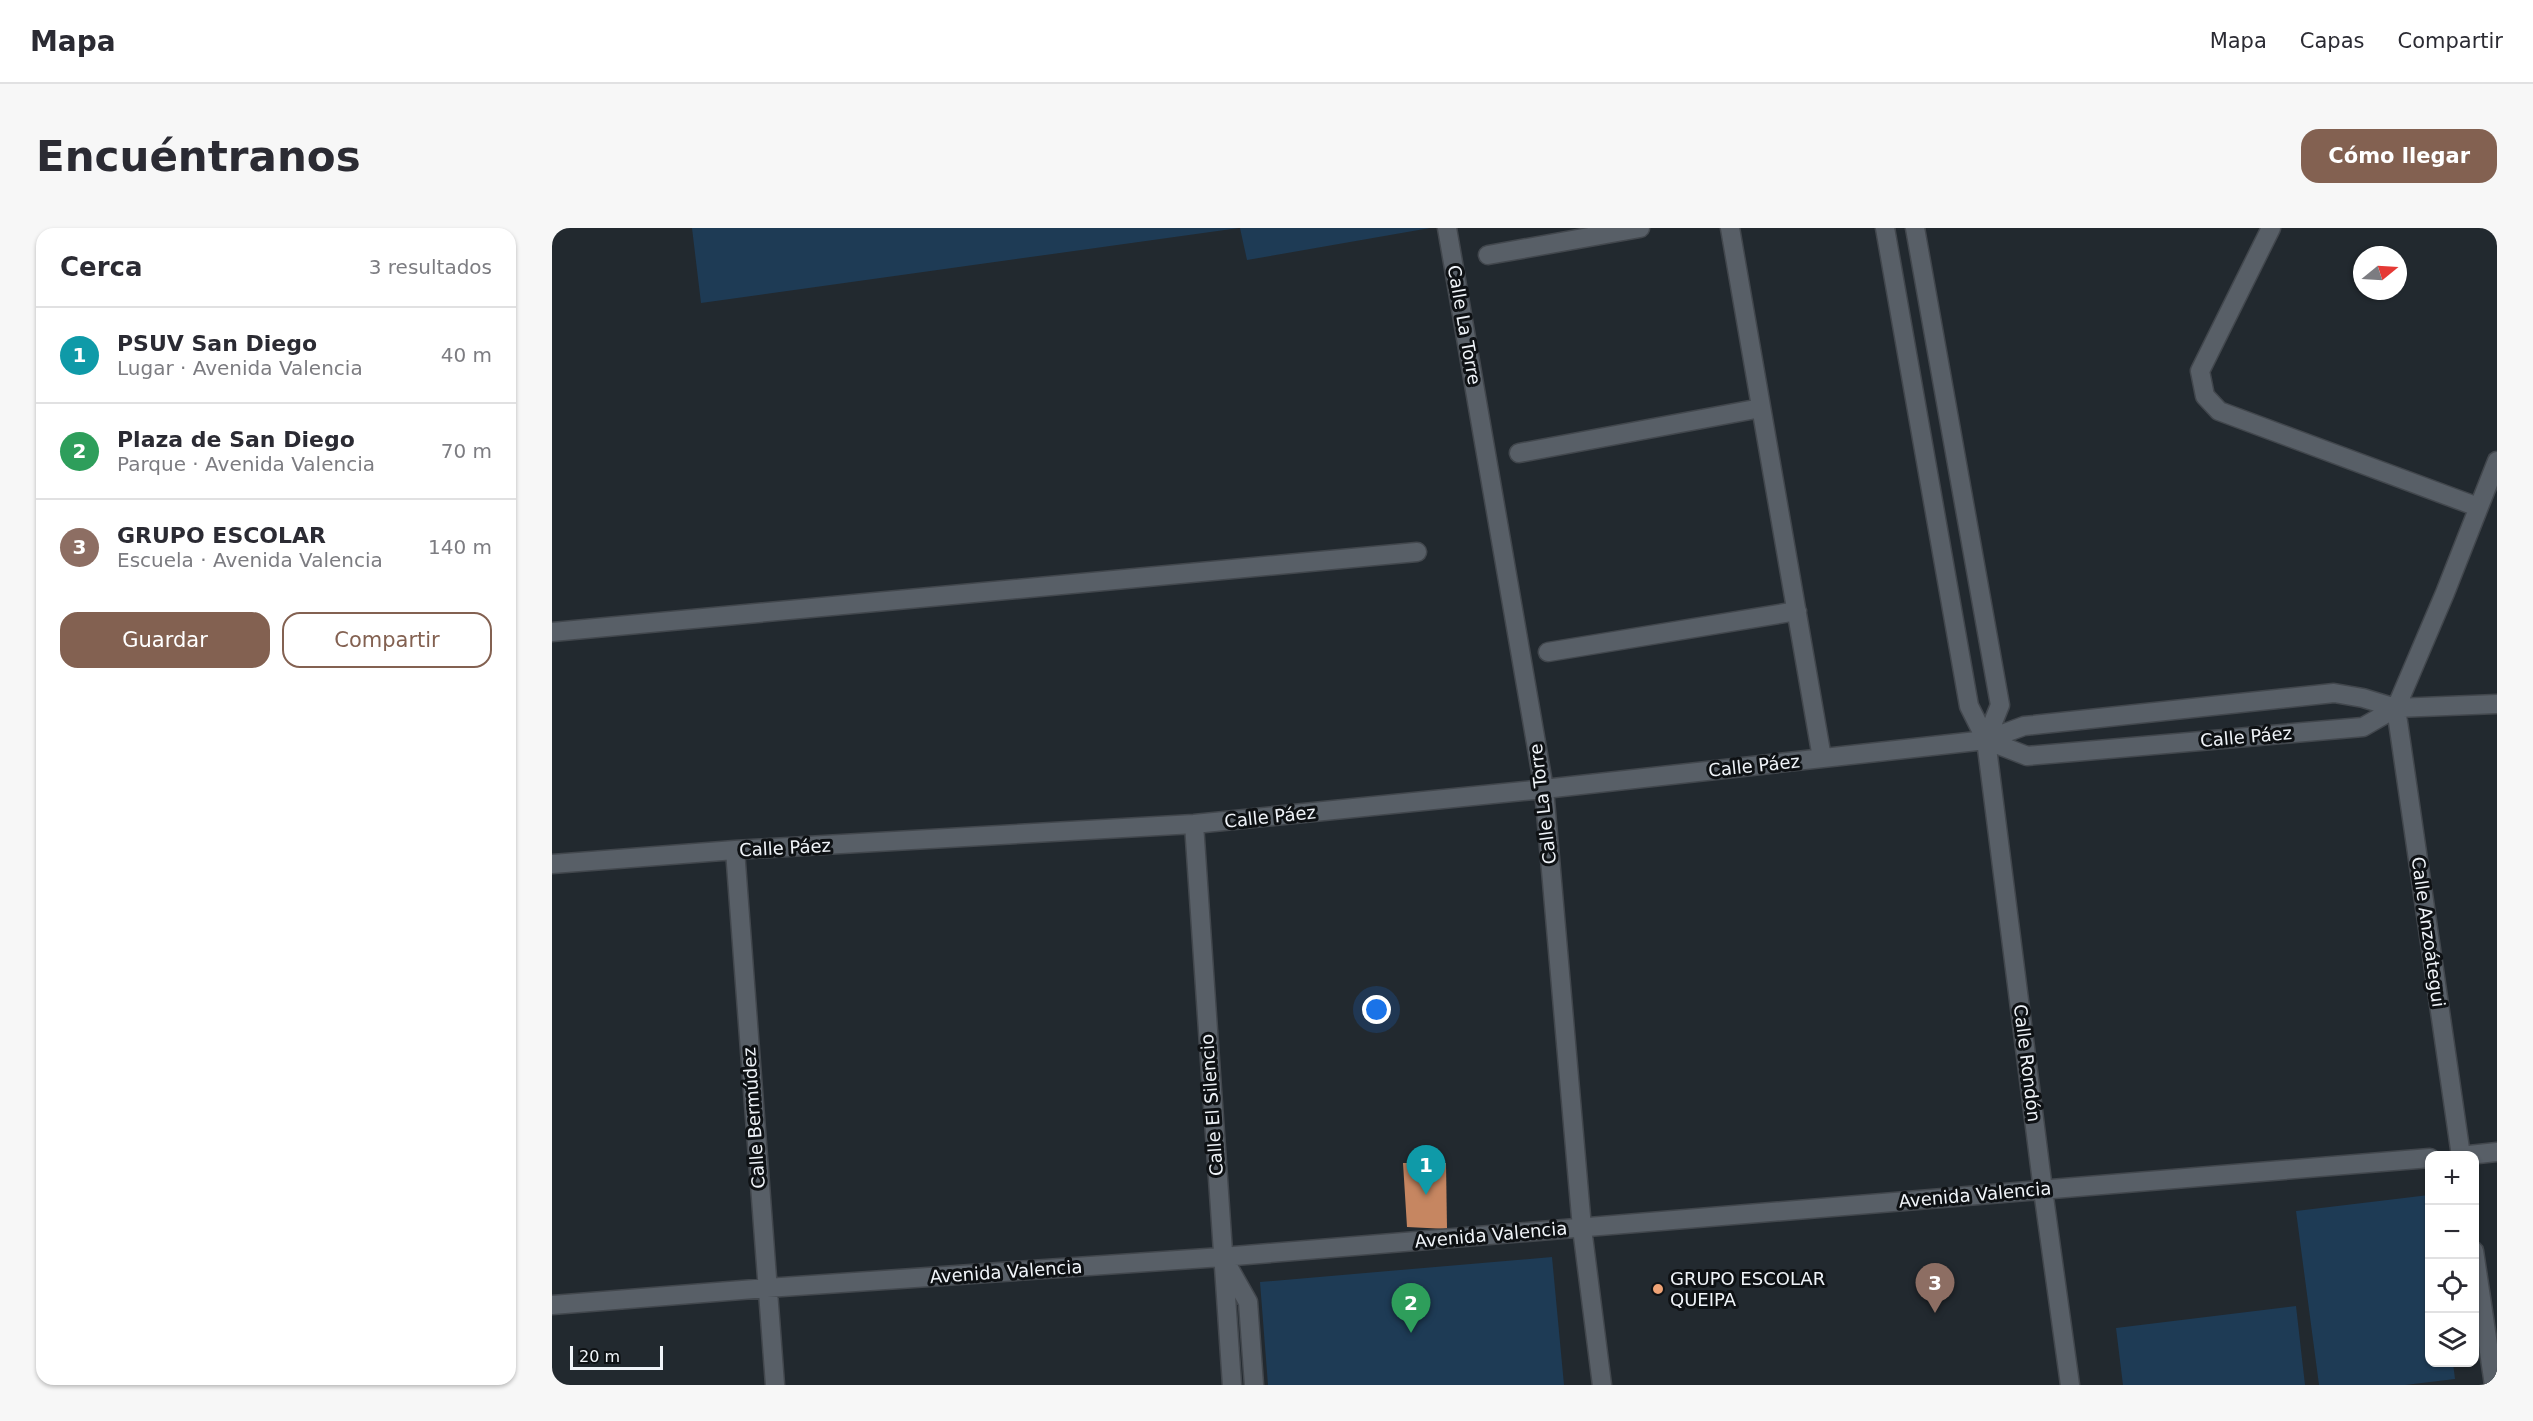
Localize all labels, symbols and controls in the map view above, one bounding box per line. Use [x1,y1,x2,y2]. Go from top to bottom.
text: Mapa [30,25,116,58]
text: Mapa [2210,29,2267,53]
text: Capas [2300,29,2364,53]
text: Compartir [2397,29,2503,53]
button: Cómo llegar [2301,129,2497,183]
text: Encuéntranos [36,132,361,181]
north arrow [2353,246,2407,300]
text: Cerca [60,252,143,282]
text: 3 resultados [369,255,492,279]
street label: Calle La Torre [1444,263,1485,386]
text: PSUV San Diego [117,331,317,356]
text: 1 [73,343,86,367]
text: 40 m [441,343,492,367]
text: Lugar · Avenida Valencia [117,356,363,380]
text: Plaza de San Diego [117,427,355,452]
text: 2 [73,439,86,463]
text: 70 m [441,439,492,463]
text: Parque · Avenida Valencia [117,452,375,476]
text: GRUPO ESCOLAR [117,523,326,548]
text: 3 [73,535,86,559]
text: 140 m [428,535,492,559]
text: Escuela · Avenida Valencia [117,548,383,572]
button: Guardar [60,612,270,668]
button: Compartir [282,612,492,668]
street label: Calle Páez [2199,722,2293,751]
street label: Calle La Torre [1525,743,1560,866]
street label: Calle Páez [1707,750,1801,781]
street label: Calle Páez [1223,801,1317,832]
street label: Calle Páez [738,835,831,860]
street label: Calle Anzoátegui [2408,855,2449,1008]
your location [1362,995,1391,1024]
street label: Calle Rondón [2010,1003,2045,1123]
street label: Calle El Silencio [1196,1033,1227,1177]
street label: Calle Bermúdez [738,1047,769,1189]
pin: 1 [1406,1146,1446,1195]
map controls [2425,1151,2479,1367]
button: + [2425,1151,2479,1205]
street label: Avenida Valencia [1898,1177,2052,1212]
button: − [2425,1205,2479,1259]
street label: Avenida Valencia [1414,1217,1568,1252]
street label: Avenida Valencia [929,1256,1083,1287]
button: locate [2425,1259,2479,1313]
pin: 3 [1916,1264,1954,1313]
place label: GRUPO ESCOLAR QUEIPA [1670,1268,1825,1310]
marker: GRUPO ESCOLAR QUEIPA [1651,1282,1665,1296]
pin: 2 [1392,1284,1430,1333]
button: layers [2425,1313,2479,1367]
scale bar [570,1343,663,1370]
text: 20 m [579,1347,620,1366]

